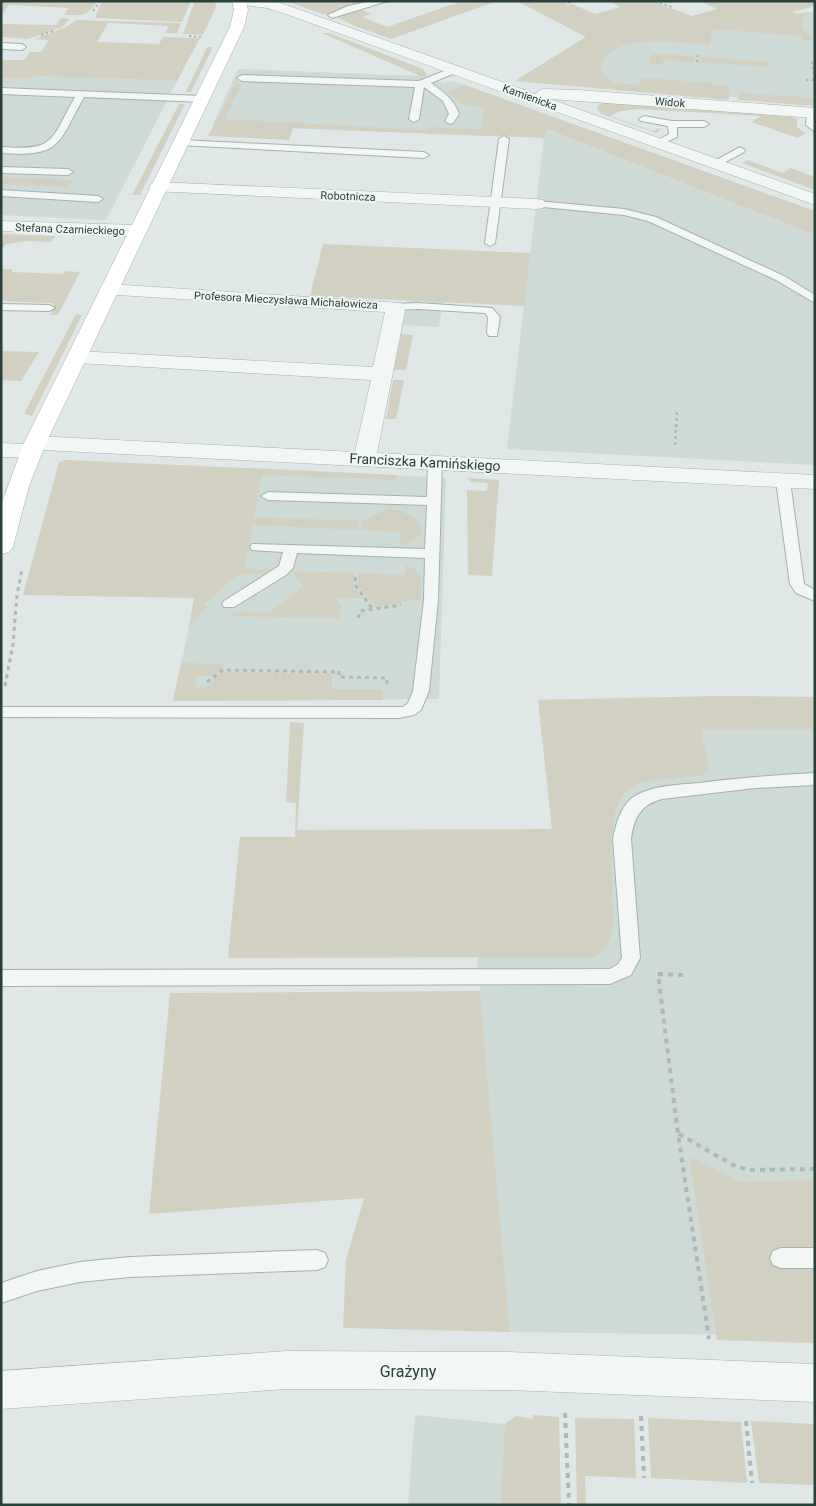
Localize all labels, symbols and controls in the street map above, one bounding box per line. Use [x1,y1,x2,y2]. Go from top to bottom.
street label: Kamienicka [501,82,559,113]
street label: Widok [654,95,686,110]
street label: Robotnicza [320,189,376,204]
street label: Stefana Czarnieckiego [15,221,125,238]
street label: Profesora Mieczysława Michałowicza [194,289,378,312]
street label: Franciszka Kamińskiego [349,450,501,474]
street label: Grażyny [380,1362,437,1381]

